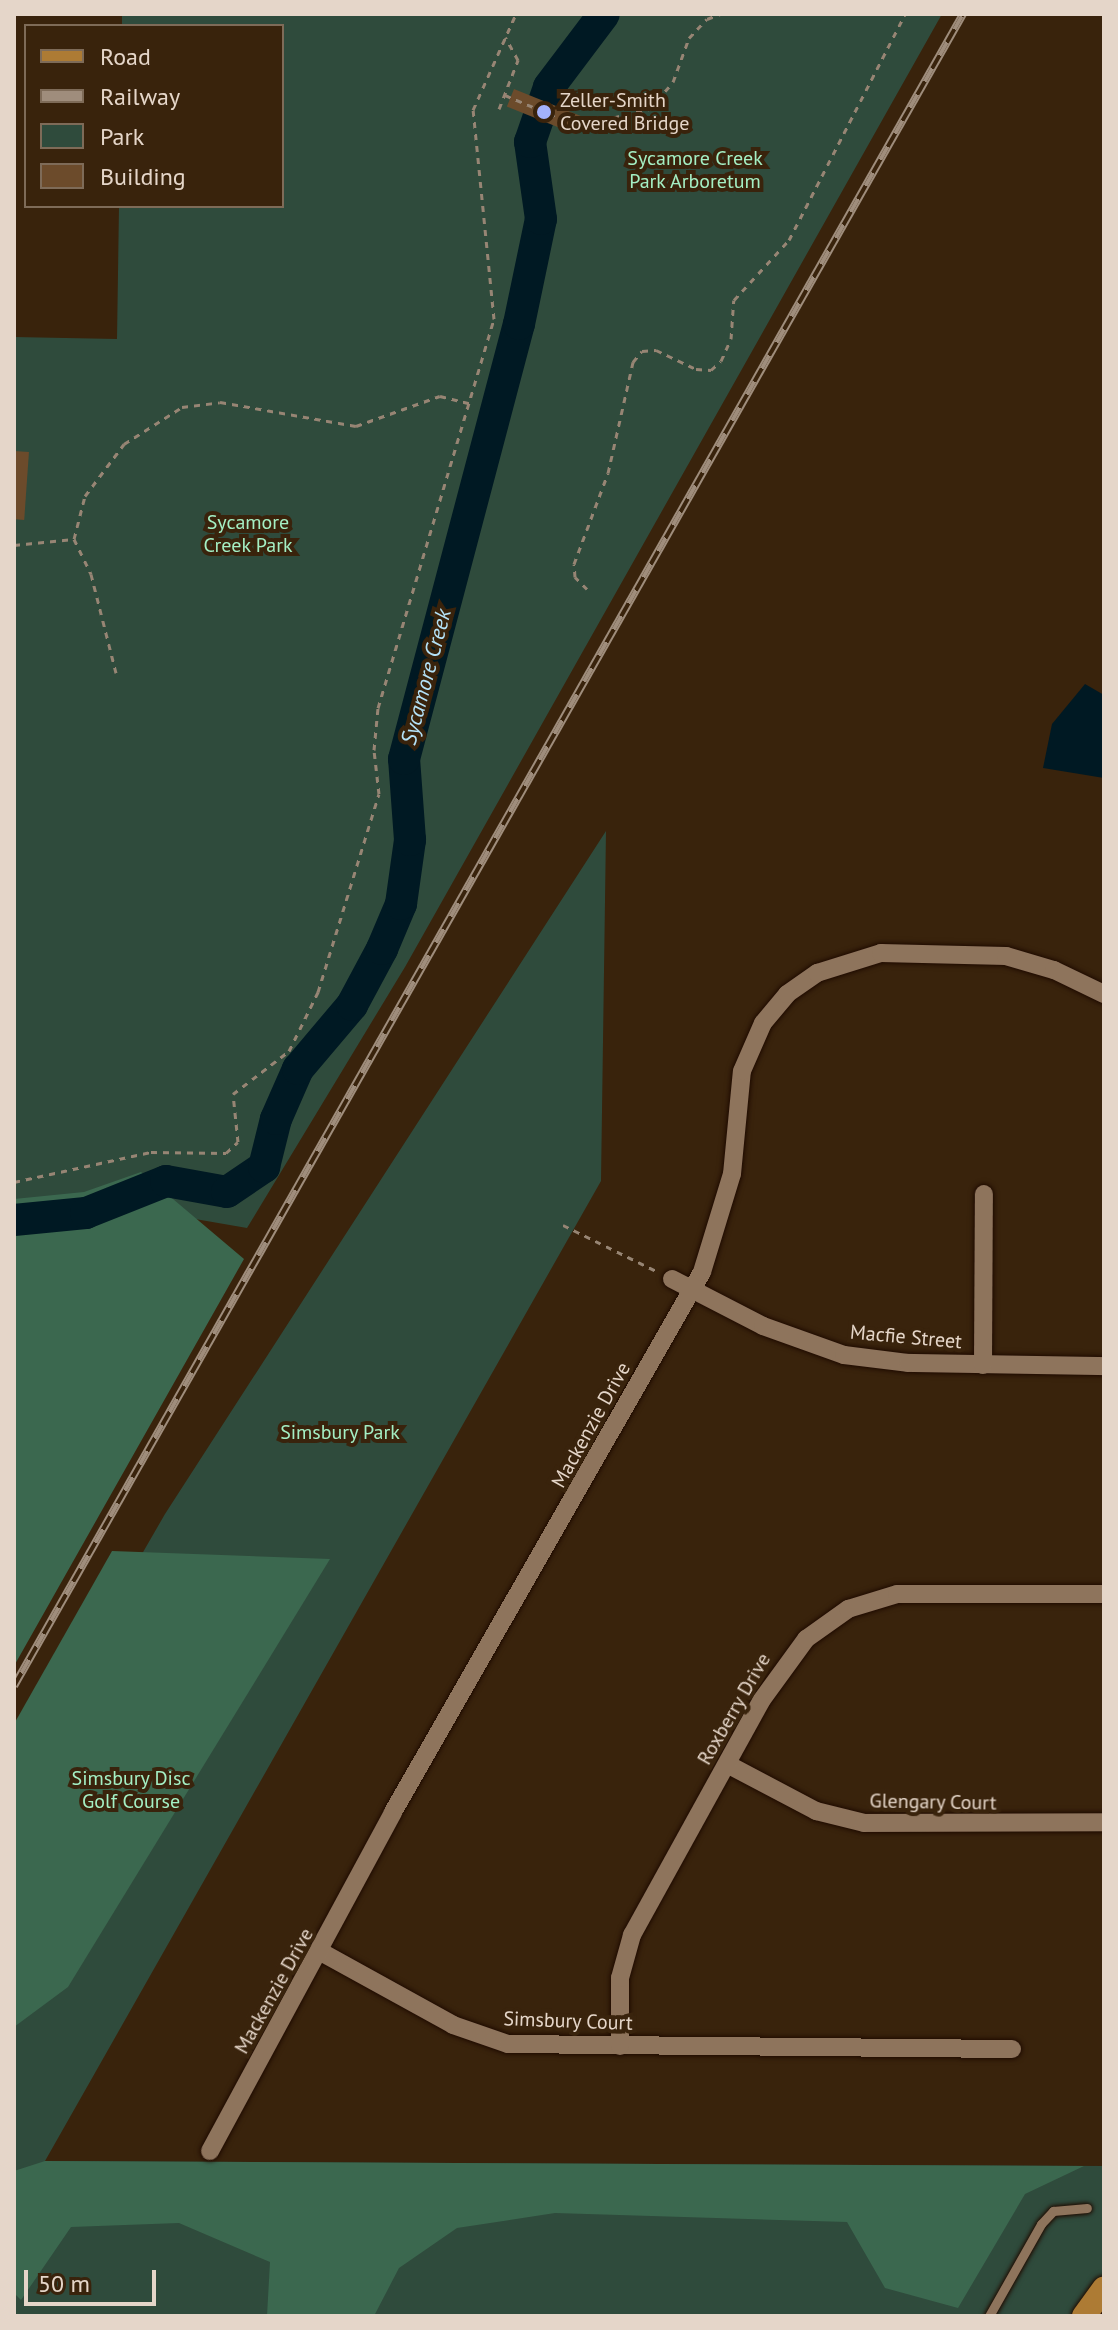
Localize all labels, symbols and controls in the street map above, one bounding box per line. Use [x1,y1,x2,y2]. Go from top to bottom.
legend [24,24,284,208]
text: Road [100,41,151,72]
text: Railway [100,81,180,112]
place label: Zeller-Smith Covered Bridge [560,88,689,135]
marker: Zeller-Smith Covered Bridge [535,103,553,121]
text: Park [100,121,144,152]
park label: Sycamore Creek Park Arboretum [627,147,763,194]
text: Building [100,161,186,192]
park label: Sycamore Creek Park [203,510,293,557]
water label: Sycamore Creek [395,606,457,748]
street label: Macfie Street [849,1320,963,1354]
street label: Mackenzie Drive [547,1358,635,1492]
park label: Simsbury Park [280,1420,400,1444]
street label: Roxberry Drive [692,1649,776,1769]
park label: Simsbury Disc Golf Course [71,1766,191,1813]
street label: Glengary Court [869,1789,997,1815]
street label: Mackenzie Drive [230,1924,318,2058]
street label: Simsbury Court [503,2007,633,2035]
scale bar [28,2254,160,2304]
text: 50 m [38,2268,90,2299]

